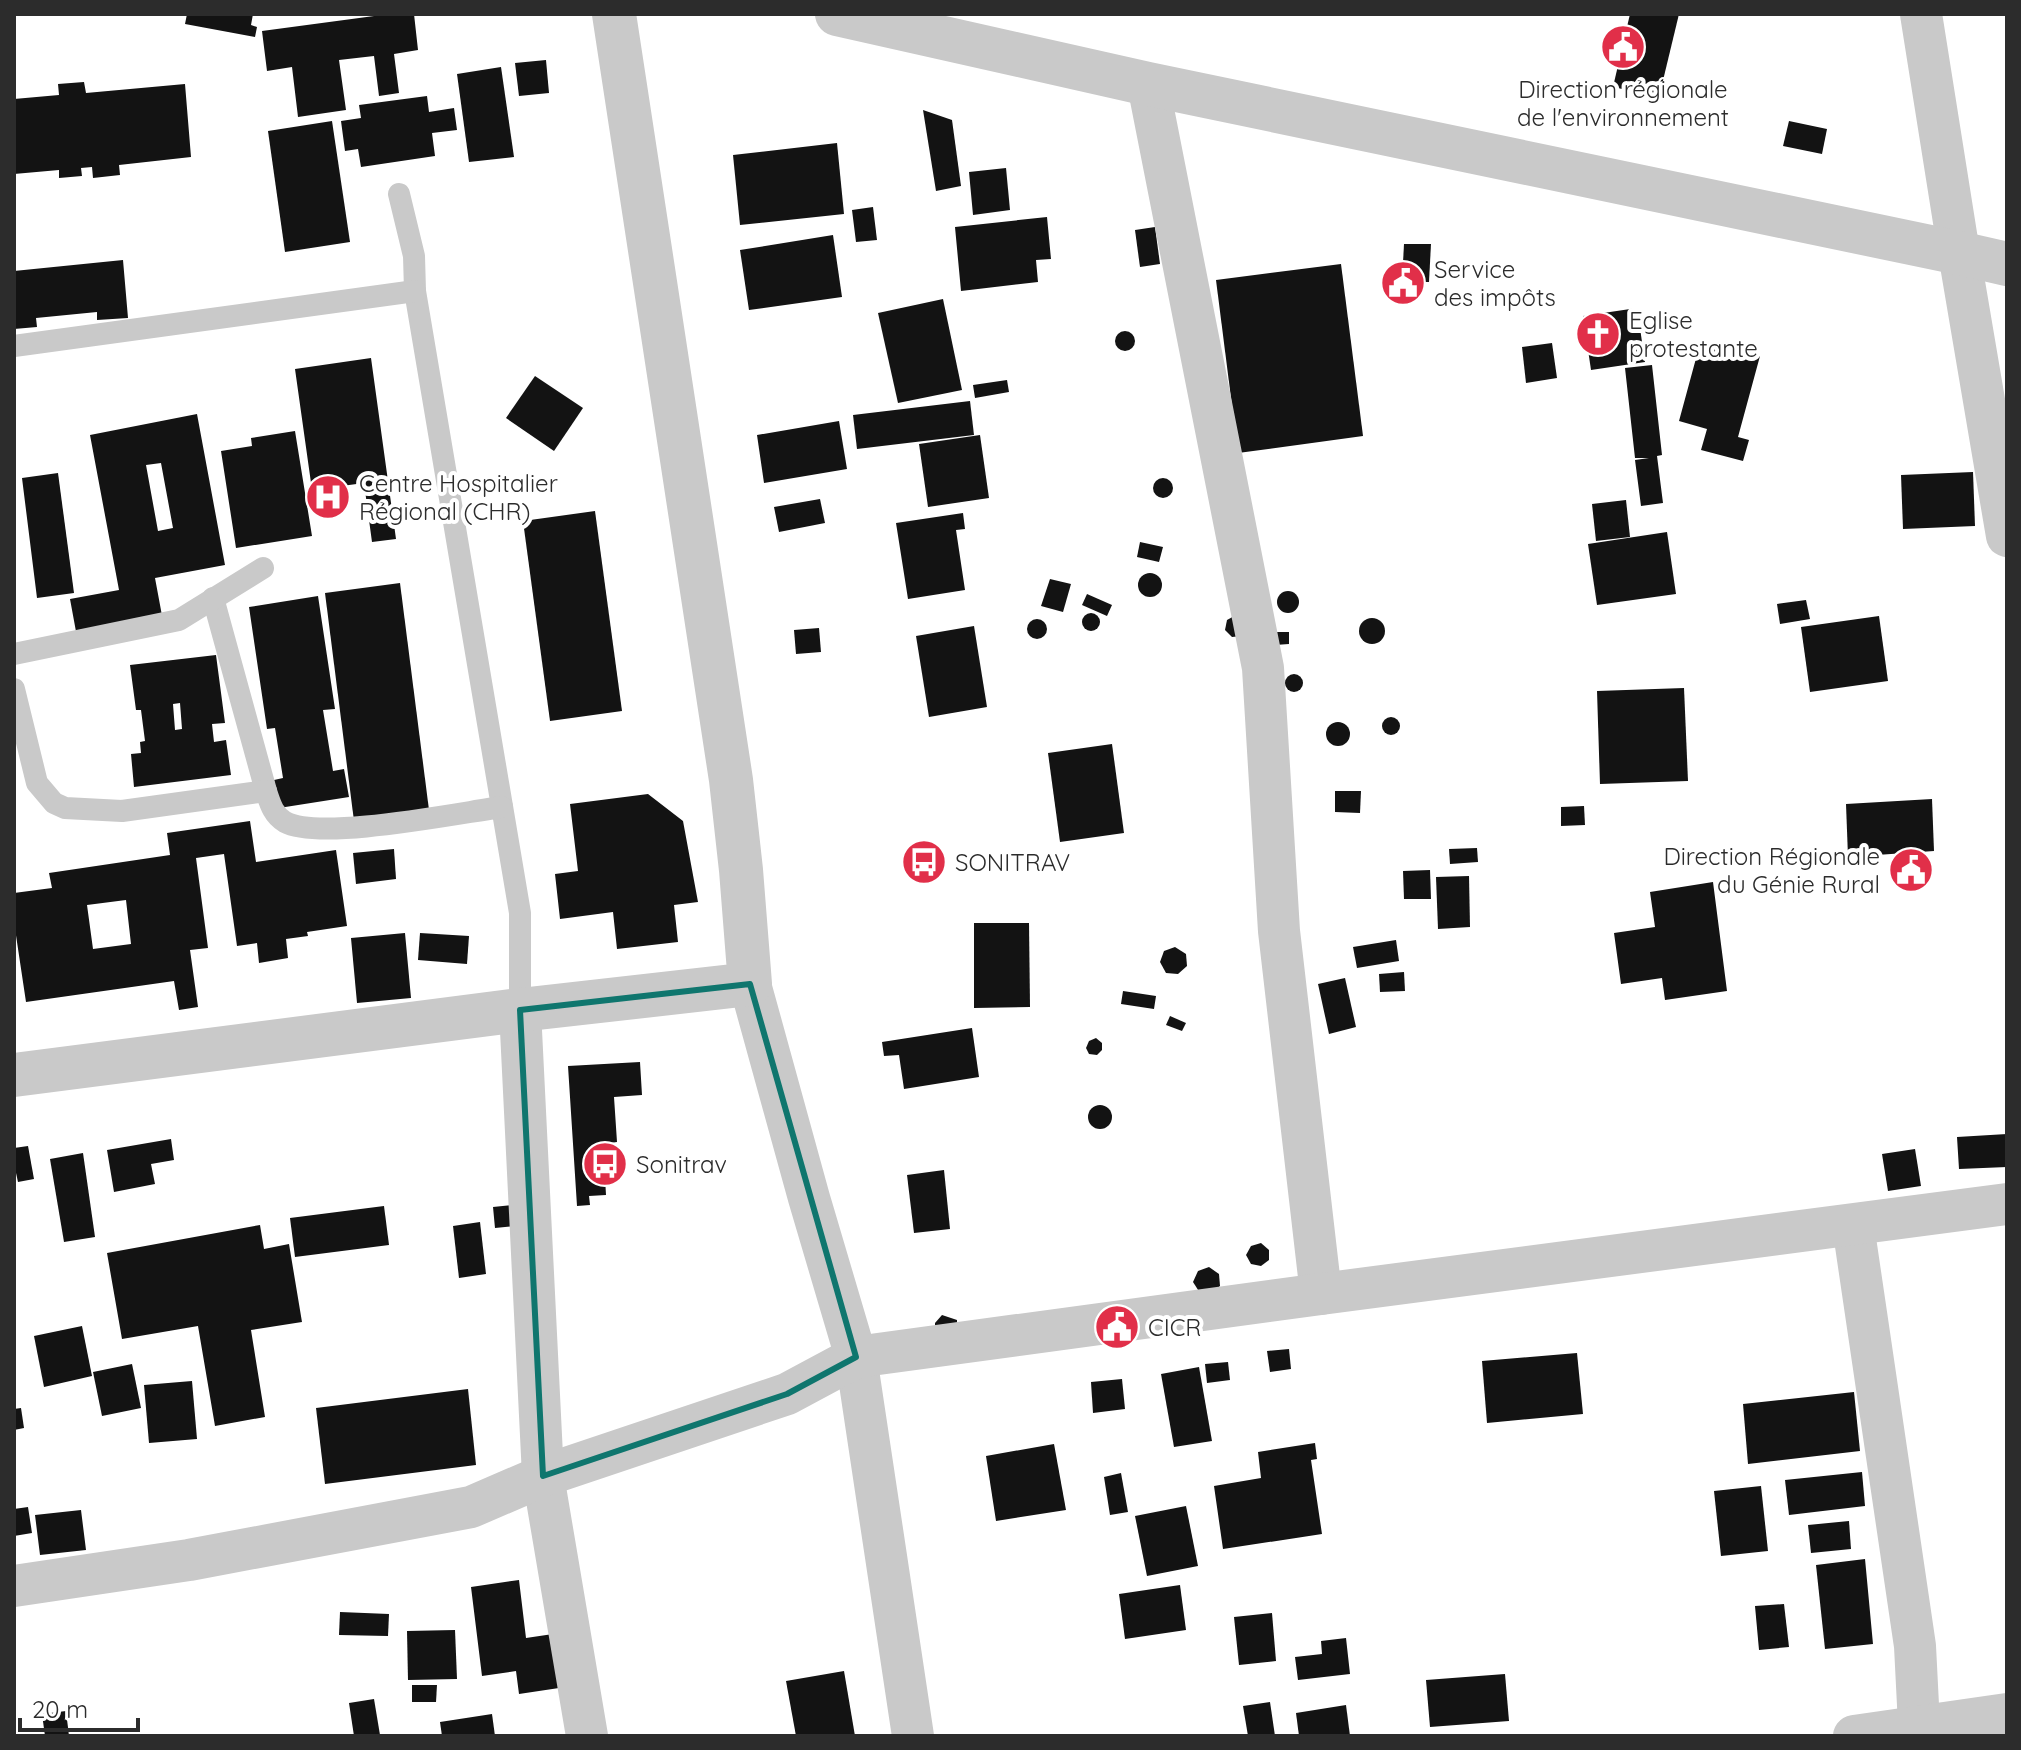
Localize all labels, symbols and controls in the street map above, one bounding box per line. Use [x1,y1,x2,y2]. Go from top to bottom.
public building icon: Direction régionale de l'environnement [1599,23,1647,71]
place label: Direction régionale de l'environnement [1517,74,1729,132]
place label: Service des impôts [1434,254,1556,312]
public building icon: Service des impôts [1379,259,1427,307]
place label: Eglise protestante [1629,305,1758,363]
church icon: Eglise protestante [1574,310,1622,358]
place label: Centre Hospitalier Régional (CHR) [359,468,558,526]
hospital icon: Centre Hospitalier Régional (CHR) [304,473,352,521]
bus stop icon: SONITRAV [900,838,948,886]
place label: Direction Régionale du Génie Rural [1663,841,1880,899]
public building icon: Direction Régionale du Génie Rural [1887,846,1935,894]
place label: SONITRAV [955,847,1070,877]
bus stop icon: Sonitrav [581,1140,629,1188]
place label: Sonitrav [636,1149,727,1179]
public building icon: CICR [1093,1303,1141,1351]
place label: CICR [1148,1312,1201,1342]
scale bar [20,1682,138,1732]
text: 20 m [32,1694,88,1724]

